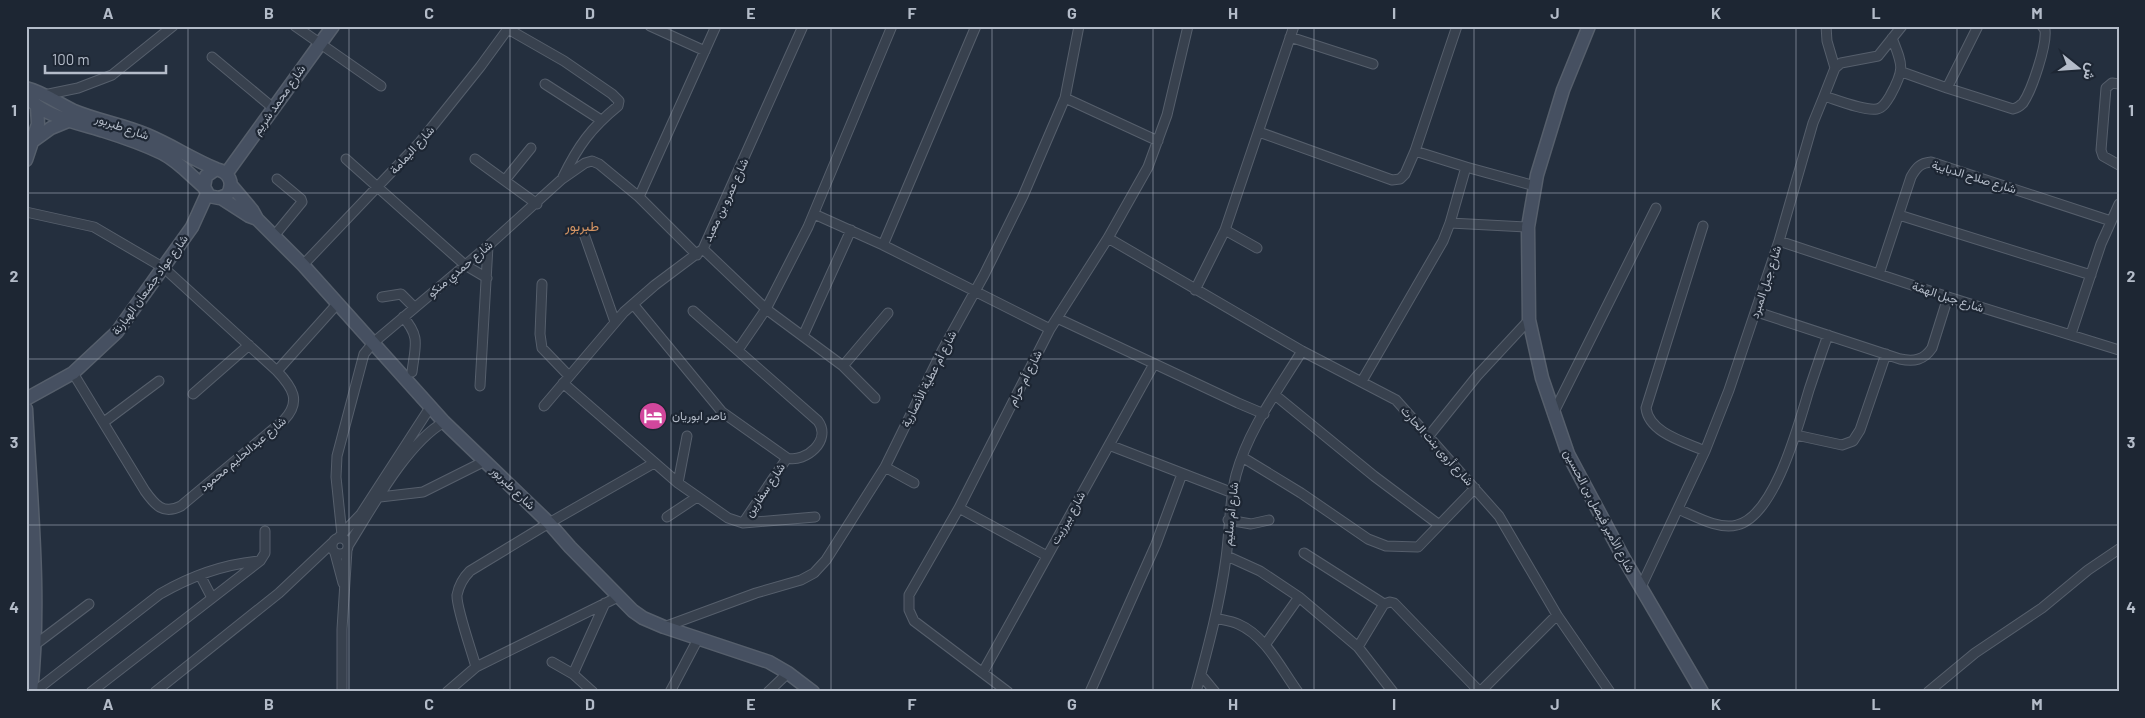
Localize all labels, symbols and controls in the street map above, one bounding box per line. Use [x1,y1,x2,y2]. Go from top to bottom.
text: A [103,3,114,22]
text: B [264,3,274,22]
text: C [424,3,434,22]
text: D [585,3,595,22]
text: E [746,3,756,22]
text: F [908,3,917,22]
text: G [1067,3,1077,22]
text: H [1228,3,1238,22]
text: I [1392,3,1396,22]
text: J [1550,3,1560,22]
text: K [1711,3,1721,22]
text: L [1871,3,1881,22]
text: M [2031,3,2043,22]
scale bar [45,42,166,74]
north arrow [2052,42,2102,92]
text: 100 m [52,50,90,68]
text: ش [2079,61,2101,83]
street label: شارع محمد شريم [249,62,310,139]
text: 1 [11,100,17,119]
text: 1 [2128,100,2134,119]
street label: شارع طبربور [92,110,151,145]
street label: شارع اليمامة [386,122,439,178]
street label: شارع عمرو بن معبد [700,156,753,245]
street label: شارع صلاح الدبايبة [1929,157,2018,198]
district label: طبربور [564,217,599,235]
street label: شارع عواد جضعان الهبارنة [108,232,193,339]
street label: شارع حمدي منكو [424,237,497,303]
street label: شارع جبل المبرد [1747,243,1786,321]
text: 2 [10,266,19,285]
text: 2 [2127,266,2136,285]
street label: شارع جبل الهمّة [1910,278,1986,317]
street label: شارع أم عطية الأنصارية [898,328,961,431]
street label: شارع أم حرام [1004,347,1047,409]
hotel icon: ناصر ابوريان [638,401,668,431]
street label: شارع أروى بنت الحارث [1396,403,1477,490]
place label: ناصر ابوريان [672,408,726,424]
street label: شارع عبدالحليم محمود [196,413,290,496]
text: 3 [10,432,18,451]
text: 3 [2127,432,2135,451]
street label: شارع الأمير فيصل بن الحسين [1559,447,1638,576]
street label: شارع سفارين [741,460,790,521]
street label: شارع طبربور [486,462,539,514]
street label: شارع أم سليم [1220,481,1243,547]
street label: شارع بيرزيت [1047,489,1090,548]
text: 4 [9,597,19,616]
text: 4 [2126,597,2136,616]
text: A [103,694,114,713]
text: B [264,694,274,713]
text: C [424,694,434,713]
text: D [585,694,595,713]
text: E [746,694,756,713]
text: F [908,694,917,713]
text: G [1067,694,1077,713]
text: H [1228,694,1238,713]
text: I [1392,694,1396,713]
text: J [1550,694,1560,713]
text: K [1711,694,1721,713]
text: L [1871,694,1881,713]
text: M [2031,694,2043,713]

